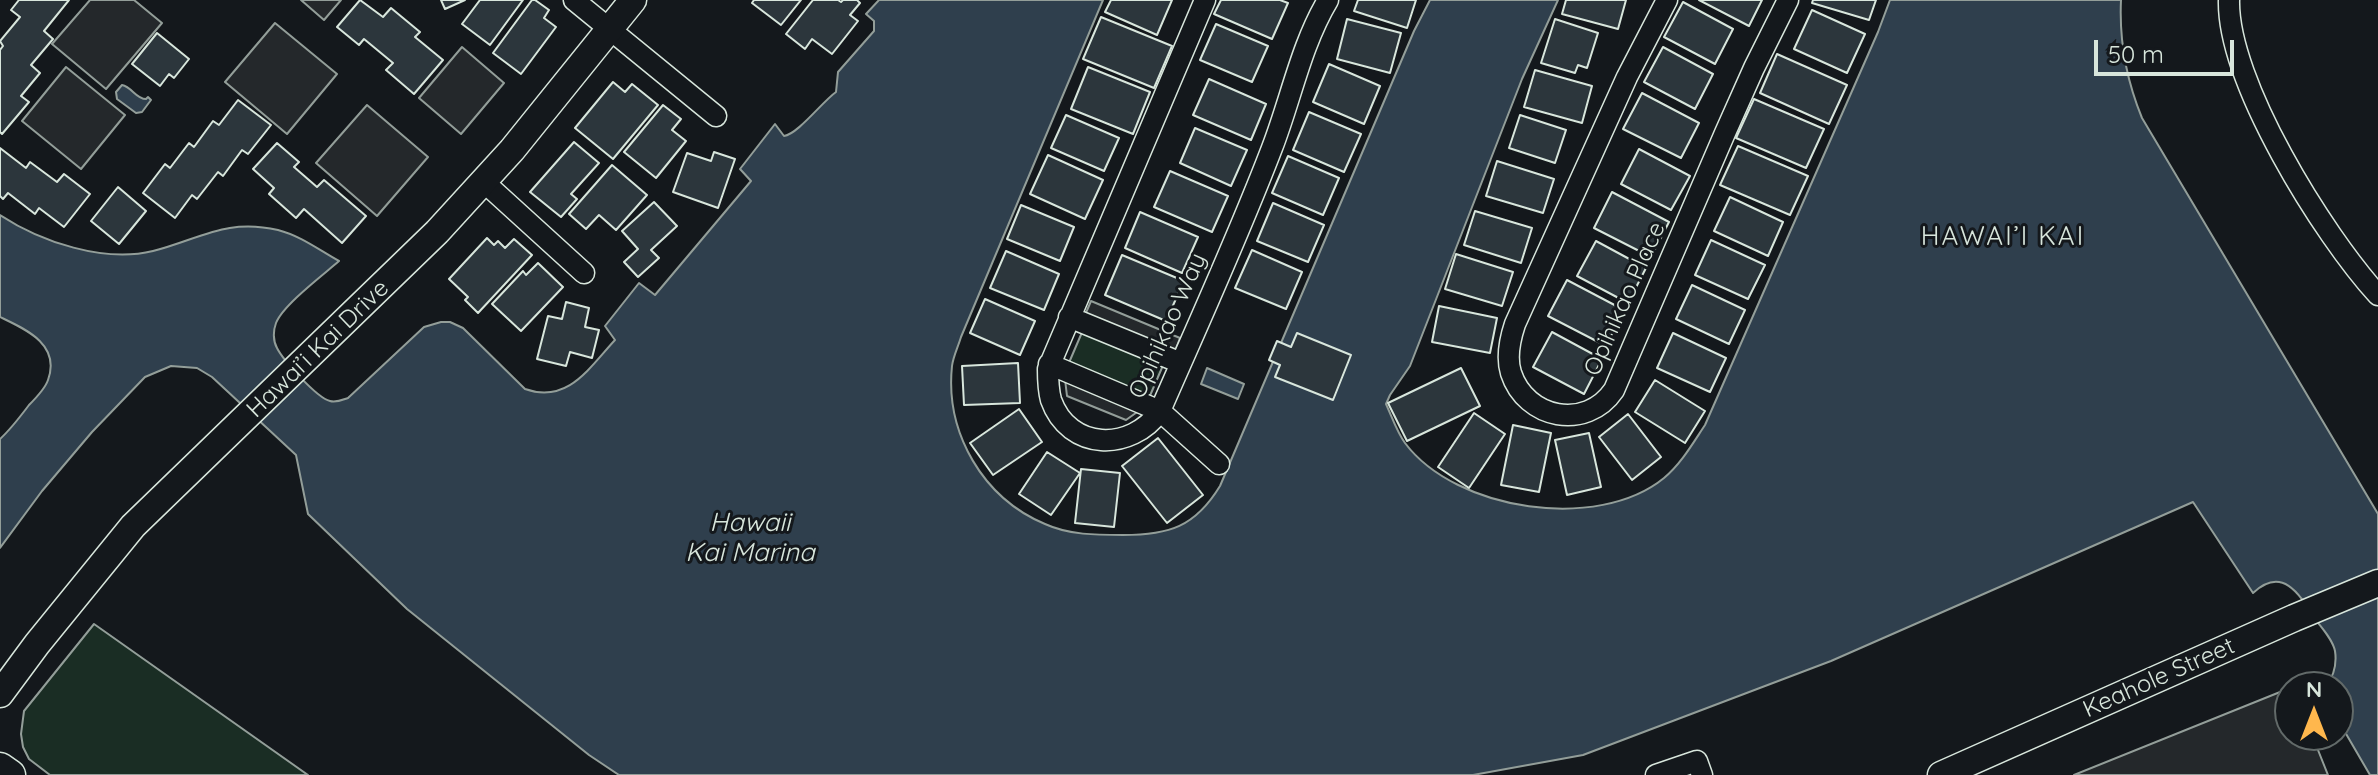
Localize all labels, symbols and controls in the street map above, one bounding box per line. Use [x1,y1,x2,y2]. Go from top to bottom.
scale bar [2098,24,2238,74]
text: 50 m [2108,39,2164,69]
street label: Opihikao Place [1578,218,1672,380]
district label: HAWAI’I KAI [1921,221,2085,253]
street label: Opihikao Way [1123,249,1213,403]
street label: Hawai’i Kai Drive [241,274,395,424]
water label: Hawaii Kai Marina [685,507,815,568]
street label: Keahole Street [2079,632,2239,724]
north arrow [2274,671,2354,751]
text: N [2306,675,2322,703]

